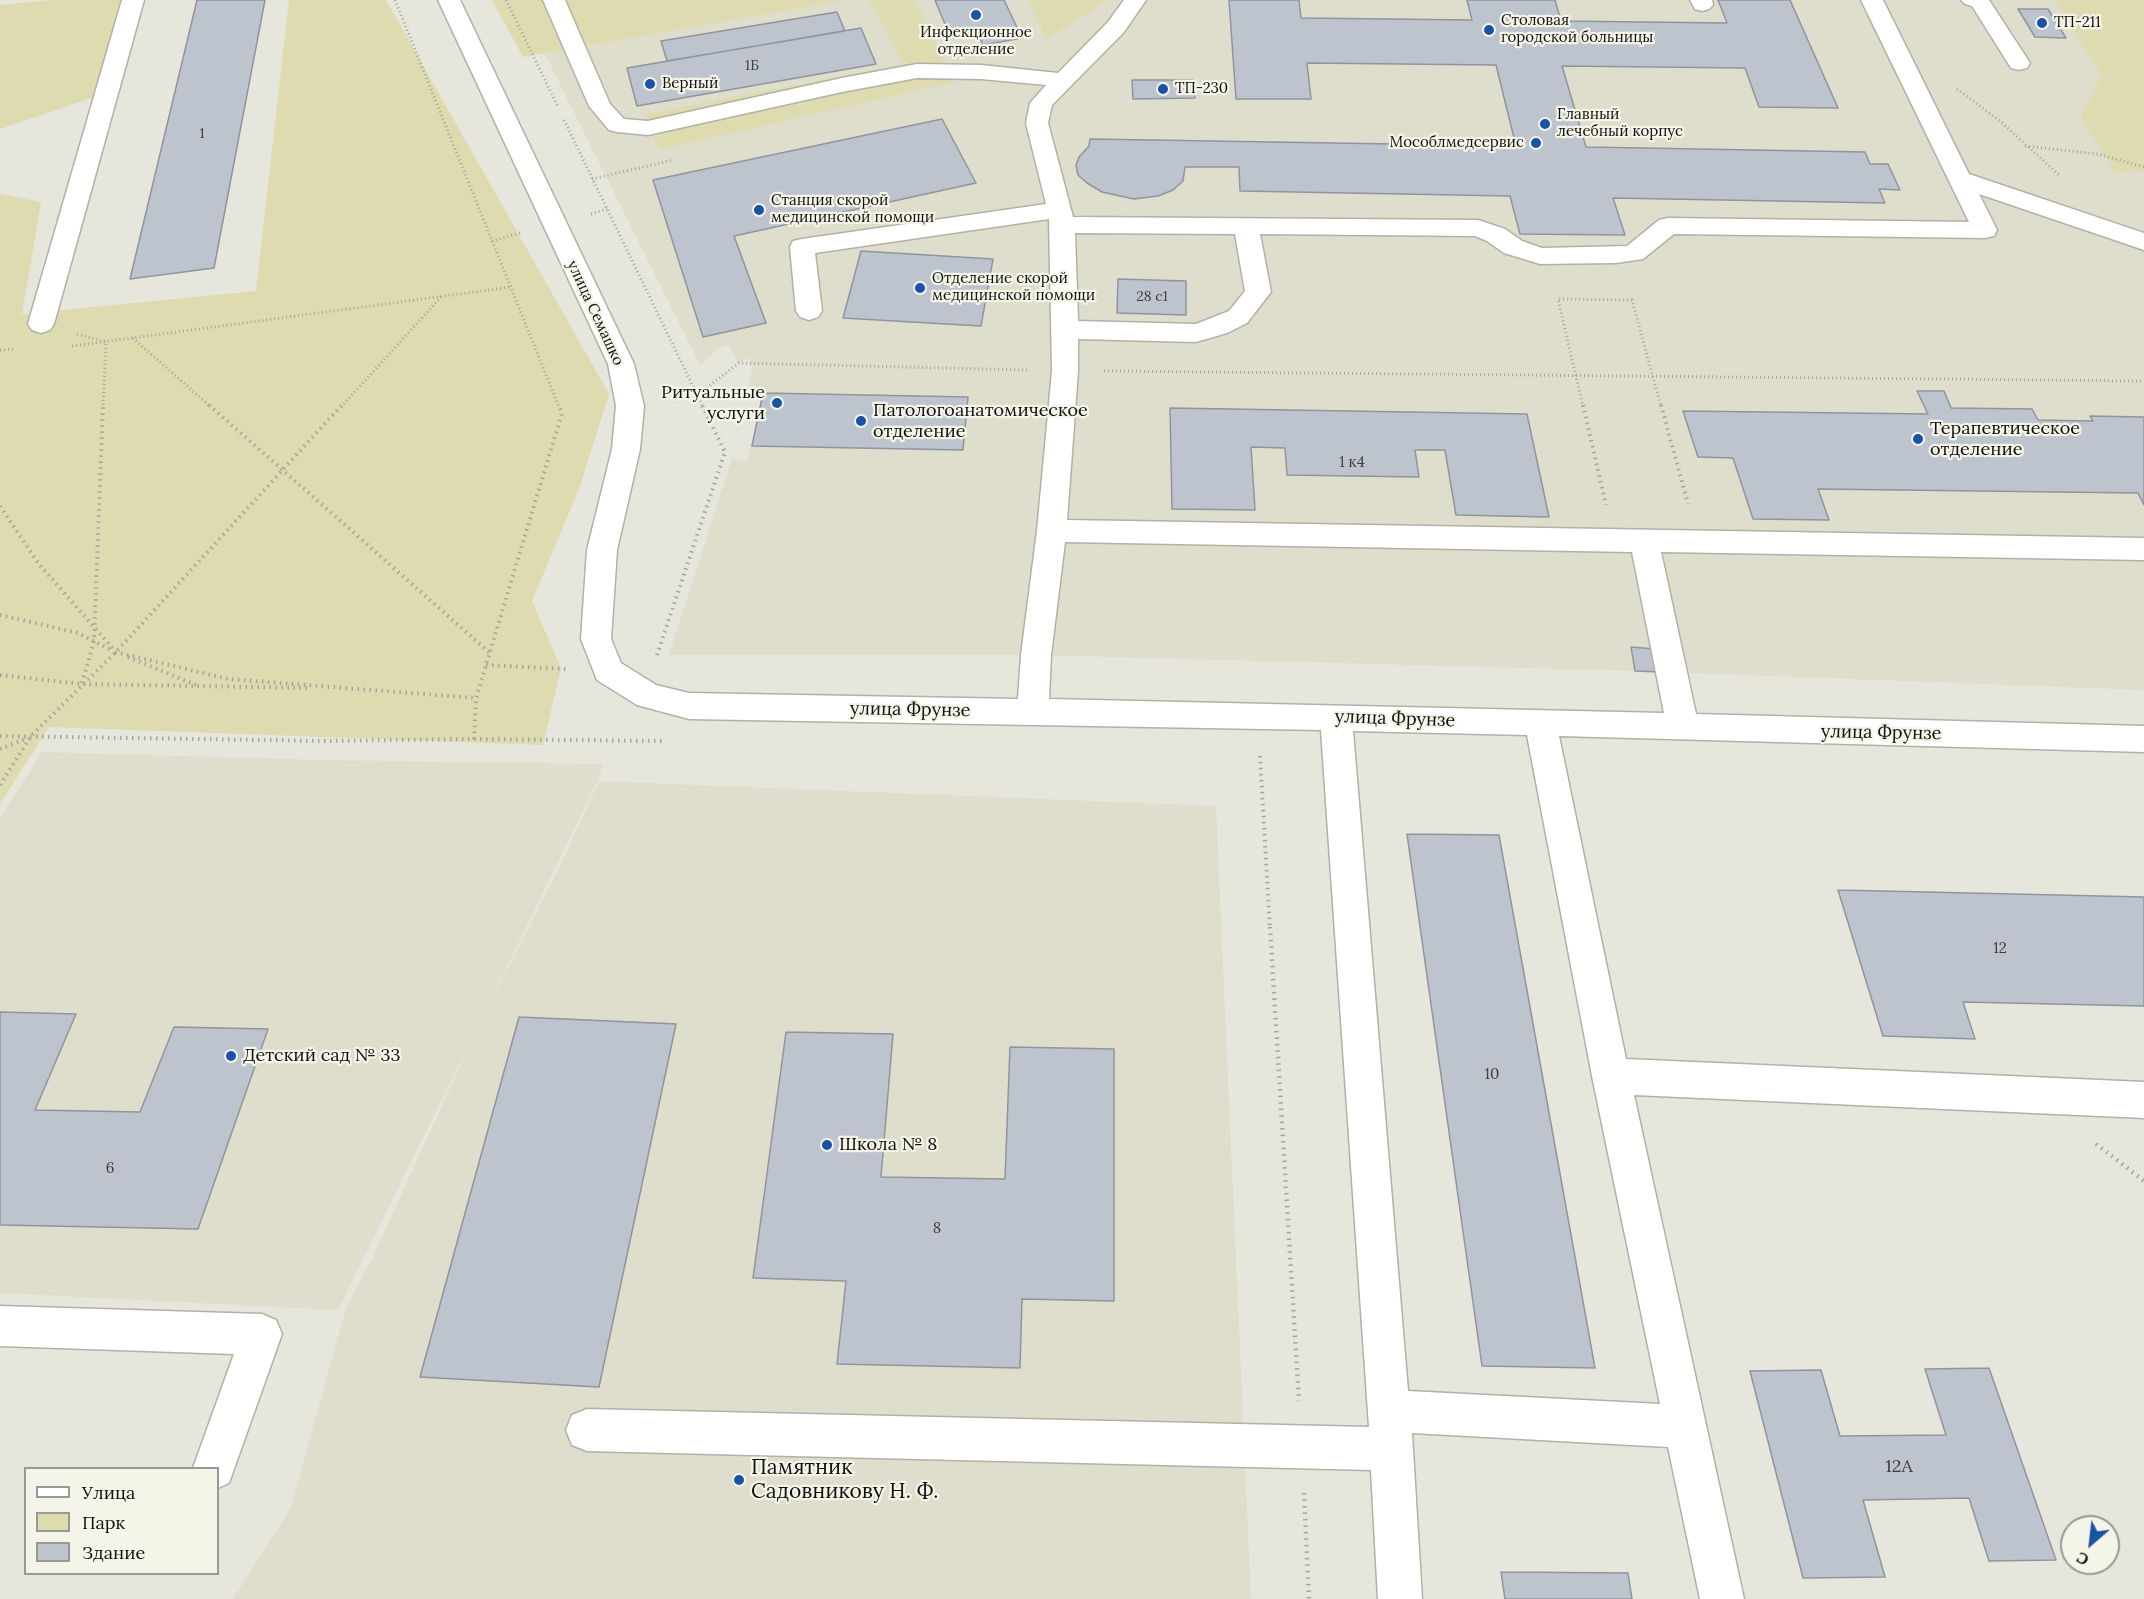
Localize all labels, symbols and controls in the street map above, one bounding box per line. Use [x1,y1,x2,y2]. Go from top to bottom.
marker: Инфекционное отделение [969,8,983,22]
place label: Столовая городской больницы [1501,12,1653,47]
place label: ТП-211 [2054,14,2101,32]
marker: ТП-211 [2035,16,2049,30]
marker: Столовая городской больницы [1482,23,1496,37]
place label: Инфекционное отделение [920,24,1032,59]
house number: 1Б [745,58,759,74]
place label: Верный [662,75,718,93]
marker: Верный [643,77,657,91]
place label: ТП-230 [1175,80,1228,98]
marker: ТП-230 [1156,82,1170,96]
place label: Главный лечебный корпус [1557,106,1683,141]
marker: Главный лечебный корпус [1538,117,1552,131]
house number: 1 [199,126,205,142]
place label: Мособлмедсервис [1389,134,1524,152]
marker: Мособлмедсервис [1529,136,1543,150]
place label: Станция скорой медицинской помощи [771,192,934,227]
marker: Станция скорой медицинской помощи [752,203,766,217]
street label: улица Семашко [563,258,627,368]
place label: Отделение скорой медицинской помощи [932,270,1095,305]
marker: Отделение скорой медицинской помощи [913,281,927,295]
house number: 28 с1 [1136,289,1168,305]
place label: Ритуальные услуги [661,382,765,424]
marker: Ритуальные услуги [770,396,784,410]
place label: Патологоанатомическое отделение [873,400,1088,442]
marker: Патологоанатомическое отделение [854,414,868,428]
place label: Терапевтическое отделение [1930,418,2080,460]
marker: Терапевтическое отделение [1911,432,1925,446]
house number: 1 к4 [1339,454,1365,472]
street label: улица Фрунзе [850,698,970,722]
street label: улица Фрунзе [1334,706,1456,732]
street label: улица Фрунзе [1821,721,1941,745]
house number: 12 [1993,940,2007,958]
place label: Детский сад № 33 [243,1045,400,1067]
marker: Детский сад № 33 [224,1049,238,1063]
house number: 10 [1485,1066,1499,1084]
place label: Школа № 8 [839,1134,937,1156]
marker: Школа № 8 [820,1138,834,1152]
house number: 6 [106,1160,114,1178]
house number: 8 [933,1220,941,1238]
place label: Памятник Садовникову Н. Ф. [751,1455,938,1505]
house number: 12А [1885,1456,1913,1478]
legend [24,1467,219,1575]
marker: Памятник Садовникову Н. Ф. [732,1473,746,1487]
text: Улица [82,1481,135,1504]
text: Парк [82,1511,125,1534]
north arrow [2060,1515,2120,1575]
text: Здание [82,1541,145,1564]
text: С [2073,1548,2092,1571]

